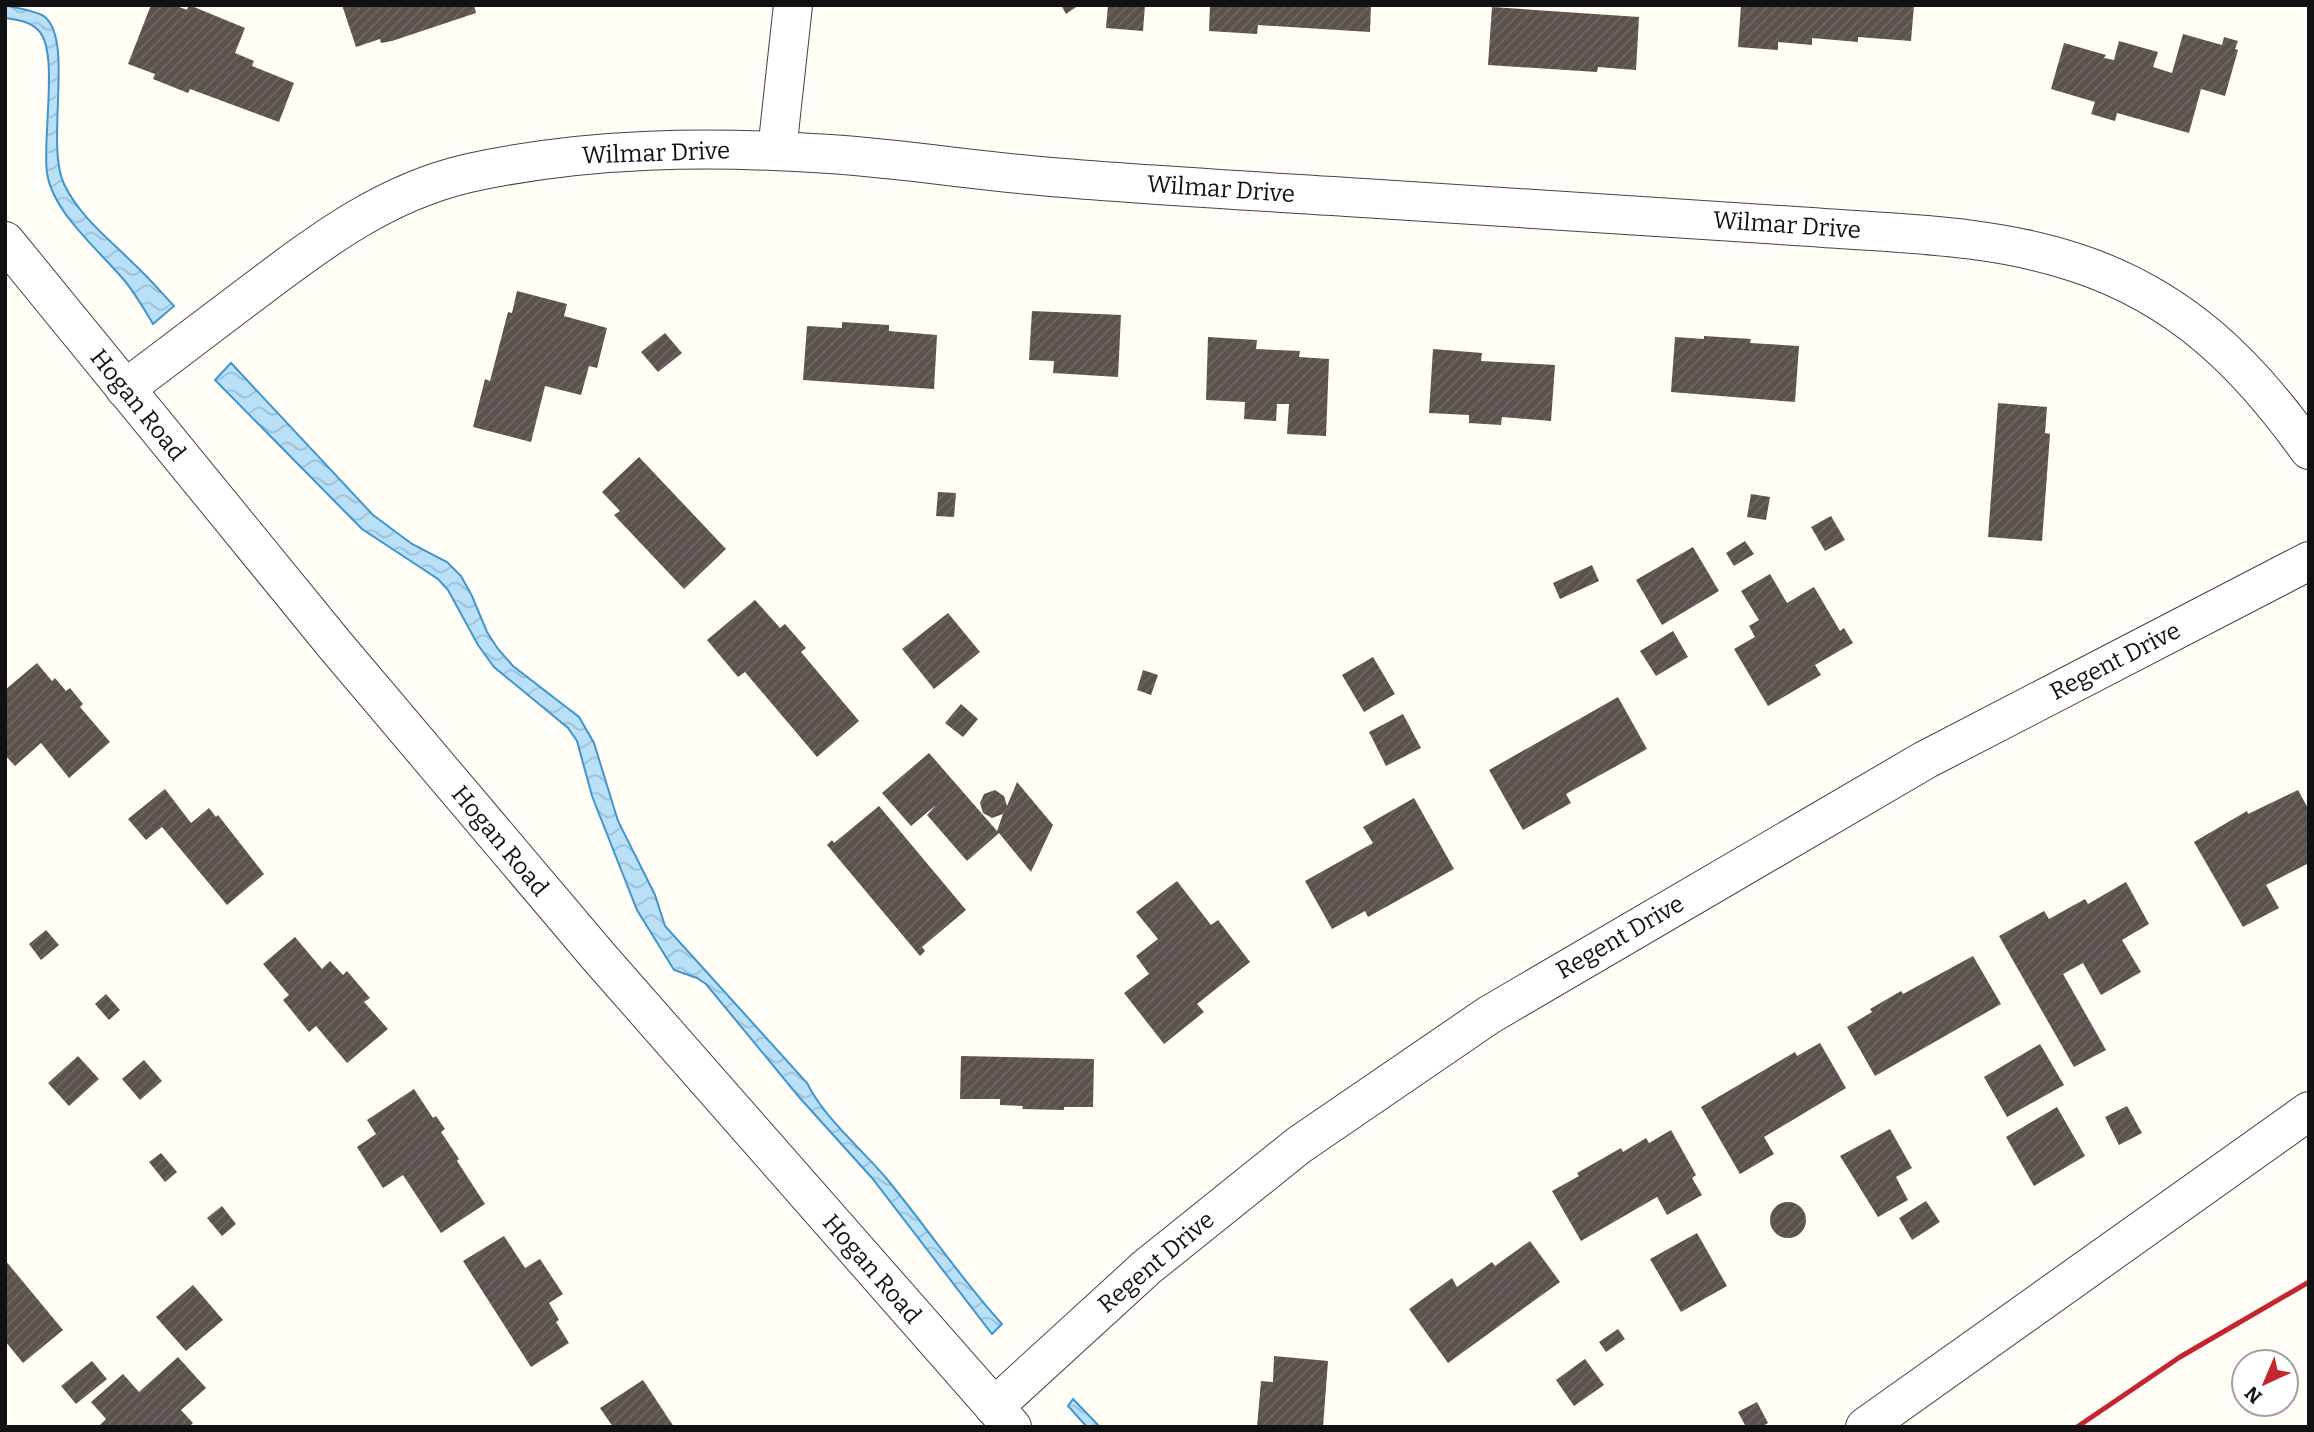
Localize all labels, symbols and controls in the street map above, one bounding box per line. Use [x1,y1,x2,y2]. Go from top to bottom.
street label: Wilmar Drive [581,136,731,170]
street label: Wilmar Drive [1146,170,1296,208]
street label: Wilmar Drive [1712,206,1862,244]
street label: Hogan Road [85,344,191,466]
street label: Regent Drive [2045,616,2185,706]
street label: Hogan Road [446,780,554,902]
street label: Regent Drive [1551,889,1689,985]
street label: Regent Drive [1092,1205,1220,1319]
street label: Hogan Road [817,1209,927,1329]
north arrow [2230,1348,2300,1418]
text: N [2240,1381,2267,1408]

